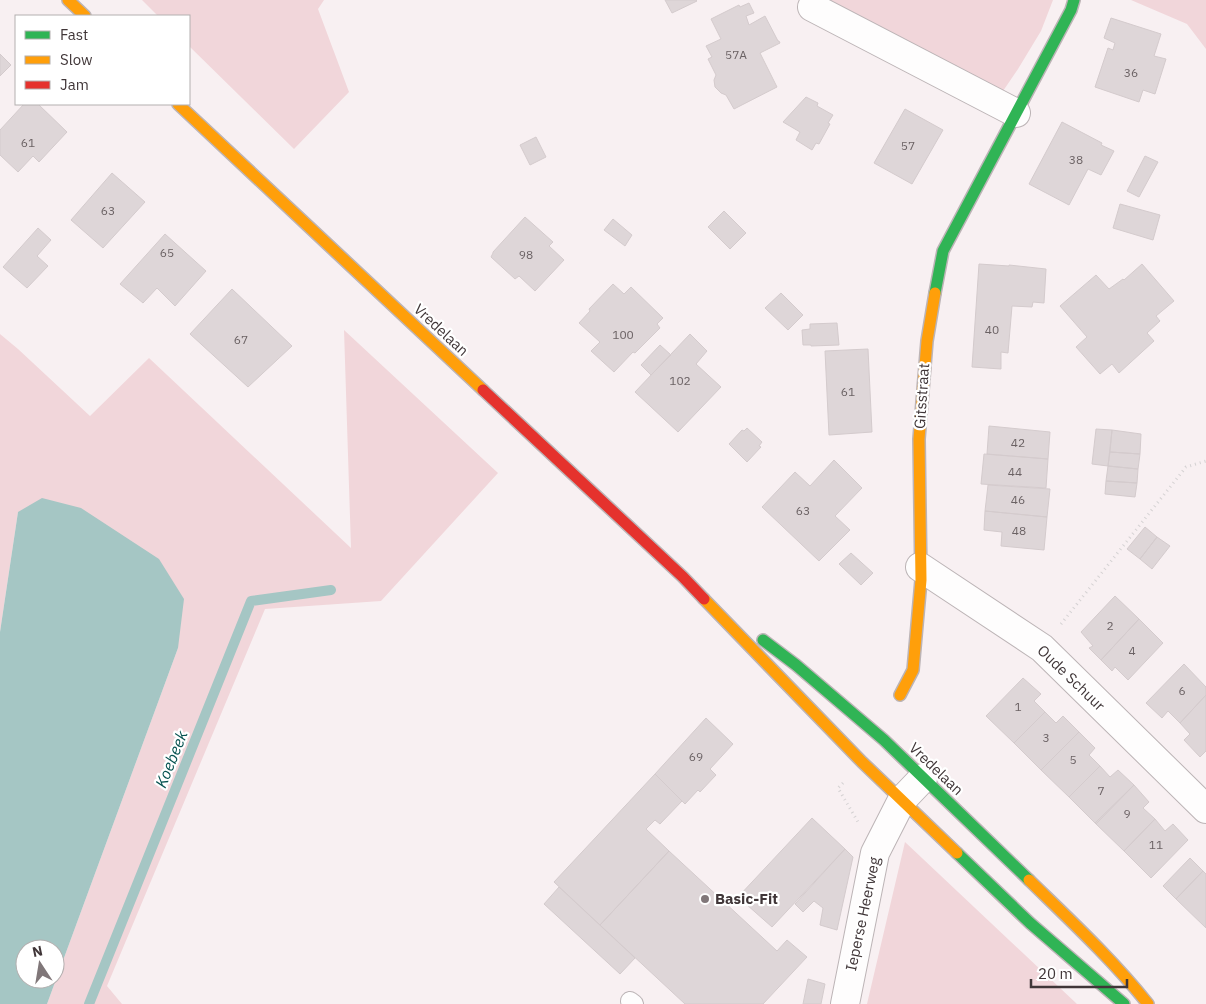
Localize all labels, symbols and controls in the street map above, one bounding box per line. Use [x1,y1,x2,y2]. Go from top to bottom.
legend [15,15,190,105]
text: Fast [60,25,88,44]
house number: 57A [725,47,747,62]
text: Slow [60,50,93,69]
house number: 36 [1124,65,1138,80]
text: Jam [60,75,89,94]
house number: 61 [21,135,35,150]
house number: 57 [901,138,915,153]
house number: 38 [1069,152,1083,167]
house number: 63 [101,203,115,218]
house number: 65 [160,245,174,260]
house number: 98 [519,247,533,262]
street label: Vredelaan [410,299,473,360]
house number: 40 [985,322,999,337]
house number: 100 [612,327,634,342]
house number: 67 [234,332,248,347]
street label: Gitsstraat [910,362,933,429]
house number: 102 [669,373,691,388]
house number: 61 [841,384,855,399]
house number: 42 [1011,435,1025,450]
house number: 44 [1008,464,1022,479]
house number: 46 [1011,492,1025,507]
house number: 63 [796,503,810,518]
house number: 48 [1012,523,1026,538]
house number: 2 [1106,618,1114,633]
street label: Oude Schuur [1033,641,1110,715]
house number: 4 [1128,643,1136,658]
house number: 6 [1178,683,1186,698]
house number: 1 [1014,699,1022,714]
water label: Koebeek [150,727,192,791]
house number: 3 [1042,730,1050,745]
street label: Vredelaan [905,738,967,799]
house number: 69 [689,749,703,764]
house number: 5 [1069,752,1077,767]
house number: 7 [1097,783,1105,798]
house number: 9 [1123,806,1131,821]
house number: 11 [1149,837,1163,852]
street label: Ieperse Heerweg [841,855,884,973]
place label: Basic-Fit [715,889,778,908]
marker: Basic-Fit [699,893,711,905]
north arrow [15,939,65,989]
text: N [30,941,44,961]
scale bar [1031,956,1127,988]
text: 20 m [1038,964,1073,983]

